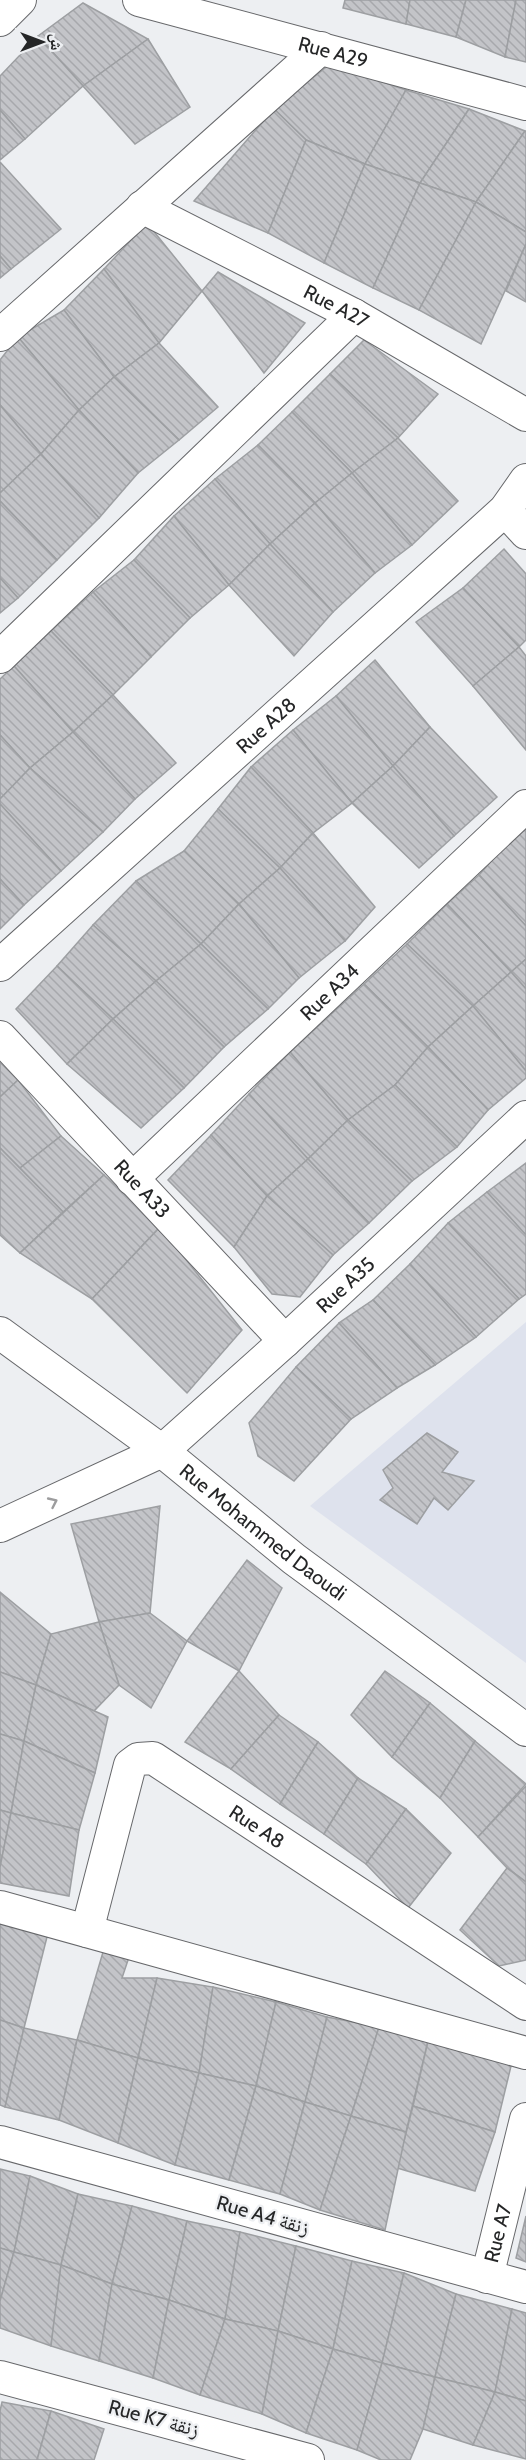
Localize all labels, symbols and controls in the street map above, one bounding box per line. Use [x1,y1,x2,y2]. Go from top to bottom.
north arrow [12,12,72,72]
street label: Rue A29 [296,31,371,73]
text: ش [47,34,66,51]
street label: Rue A27 [300,279,373,333]
street label: Rue A28 [231,692,301,758]
street label: Rue A34 [295,958,364,1025]
street label: Rue A33 [109,1155,175,1223]
street label: Rue A35 [311,1252,380,1318]
street label: Rue Mohammed Daoudi [175,1458,351,1606]
one-way arrow [47,1497,58,1509]
street label: Rue A8 [225,1800,289,1853]
street label: Rue A4 زنقة [214,2190,312,2240]
street label: Rue A7 [479,2202,517,2265]
street label: Rue K7 زنقة [106,2394,202,2442]

